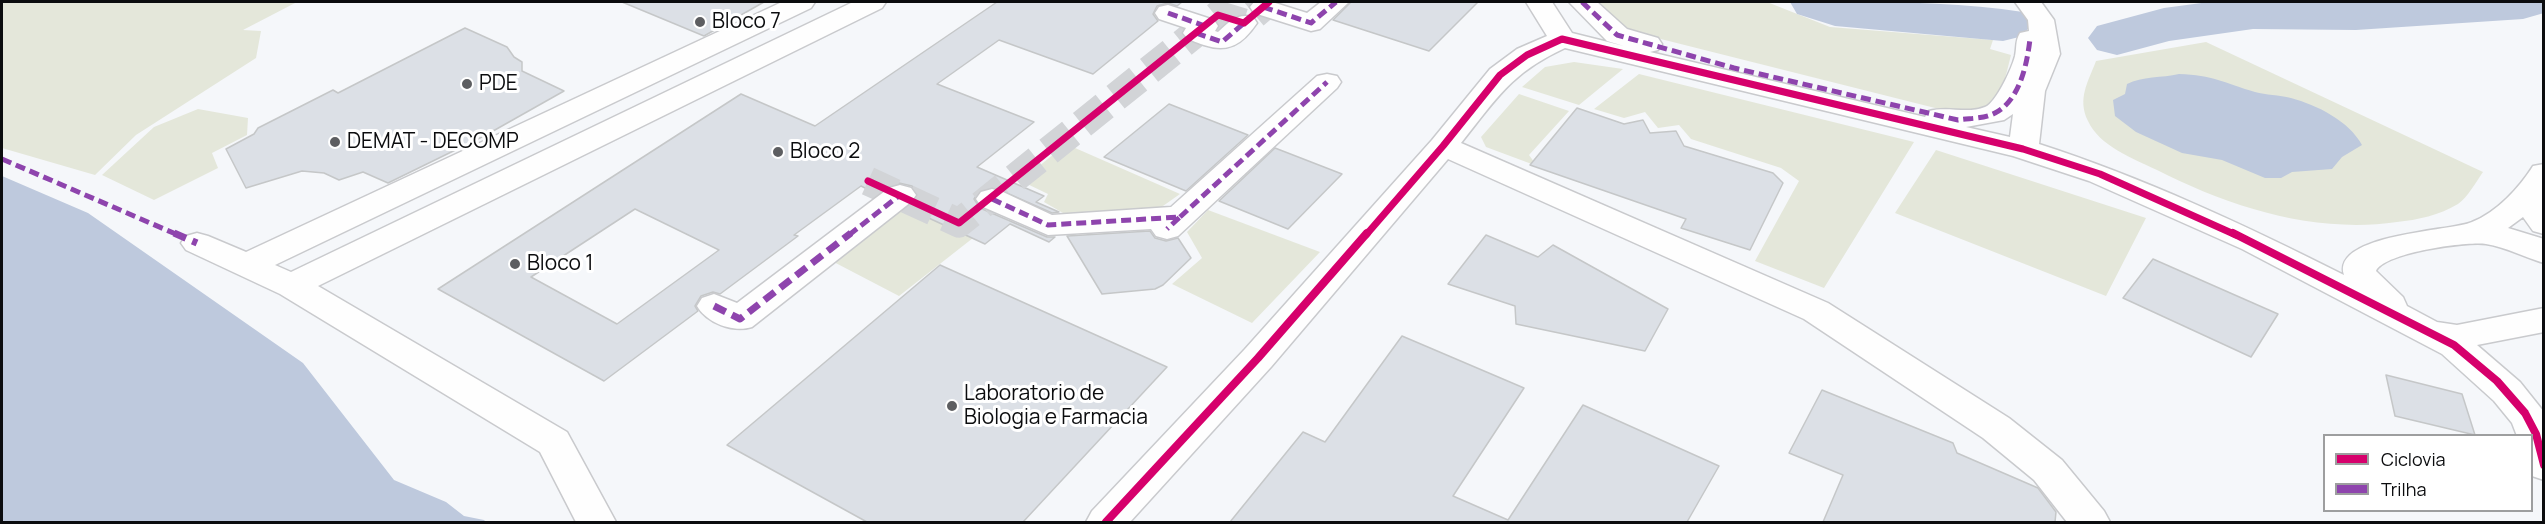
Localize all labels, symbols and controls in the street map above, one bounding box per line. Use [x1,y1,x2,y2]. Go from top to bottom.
place label: Bloco 7 [712,9,781,35]
marker: Bloco 7 [693,15,707,29]
place label: PDE [479,71,518,97]
marker: PDE [460,77,474,91]
place label: DEMAT - DECOMP [347,129,519,155]
marker: DEMAT - DECOMP [328,135,342,149]
place label: Bloco 2 [790,139,860,165]
marker: Bloco 2 [771,145,785,159]
place label: Bloco 1 [527,251,593,277]
marker: Bloco 1 [508,257,522,271]
place label: Laboratorio de Biologia e Farmacia [964,381,1148,431]
marker: Laboratorio de Biologia e Farmacia [945,399,959,413]
legend [2323,434,2533,512]
text: Ciclovia [2381,447,2446,471]
text: Trilha [2381,477,2426,501]

